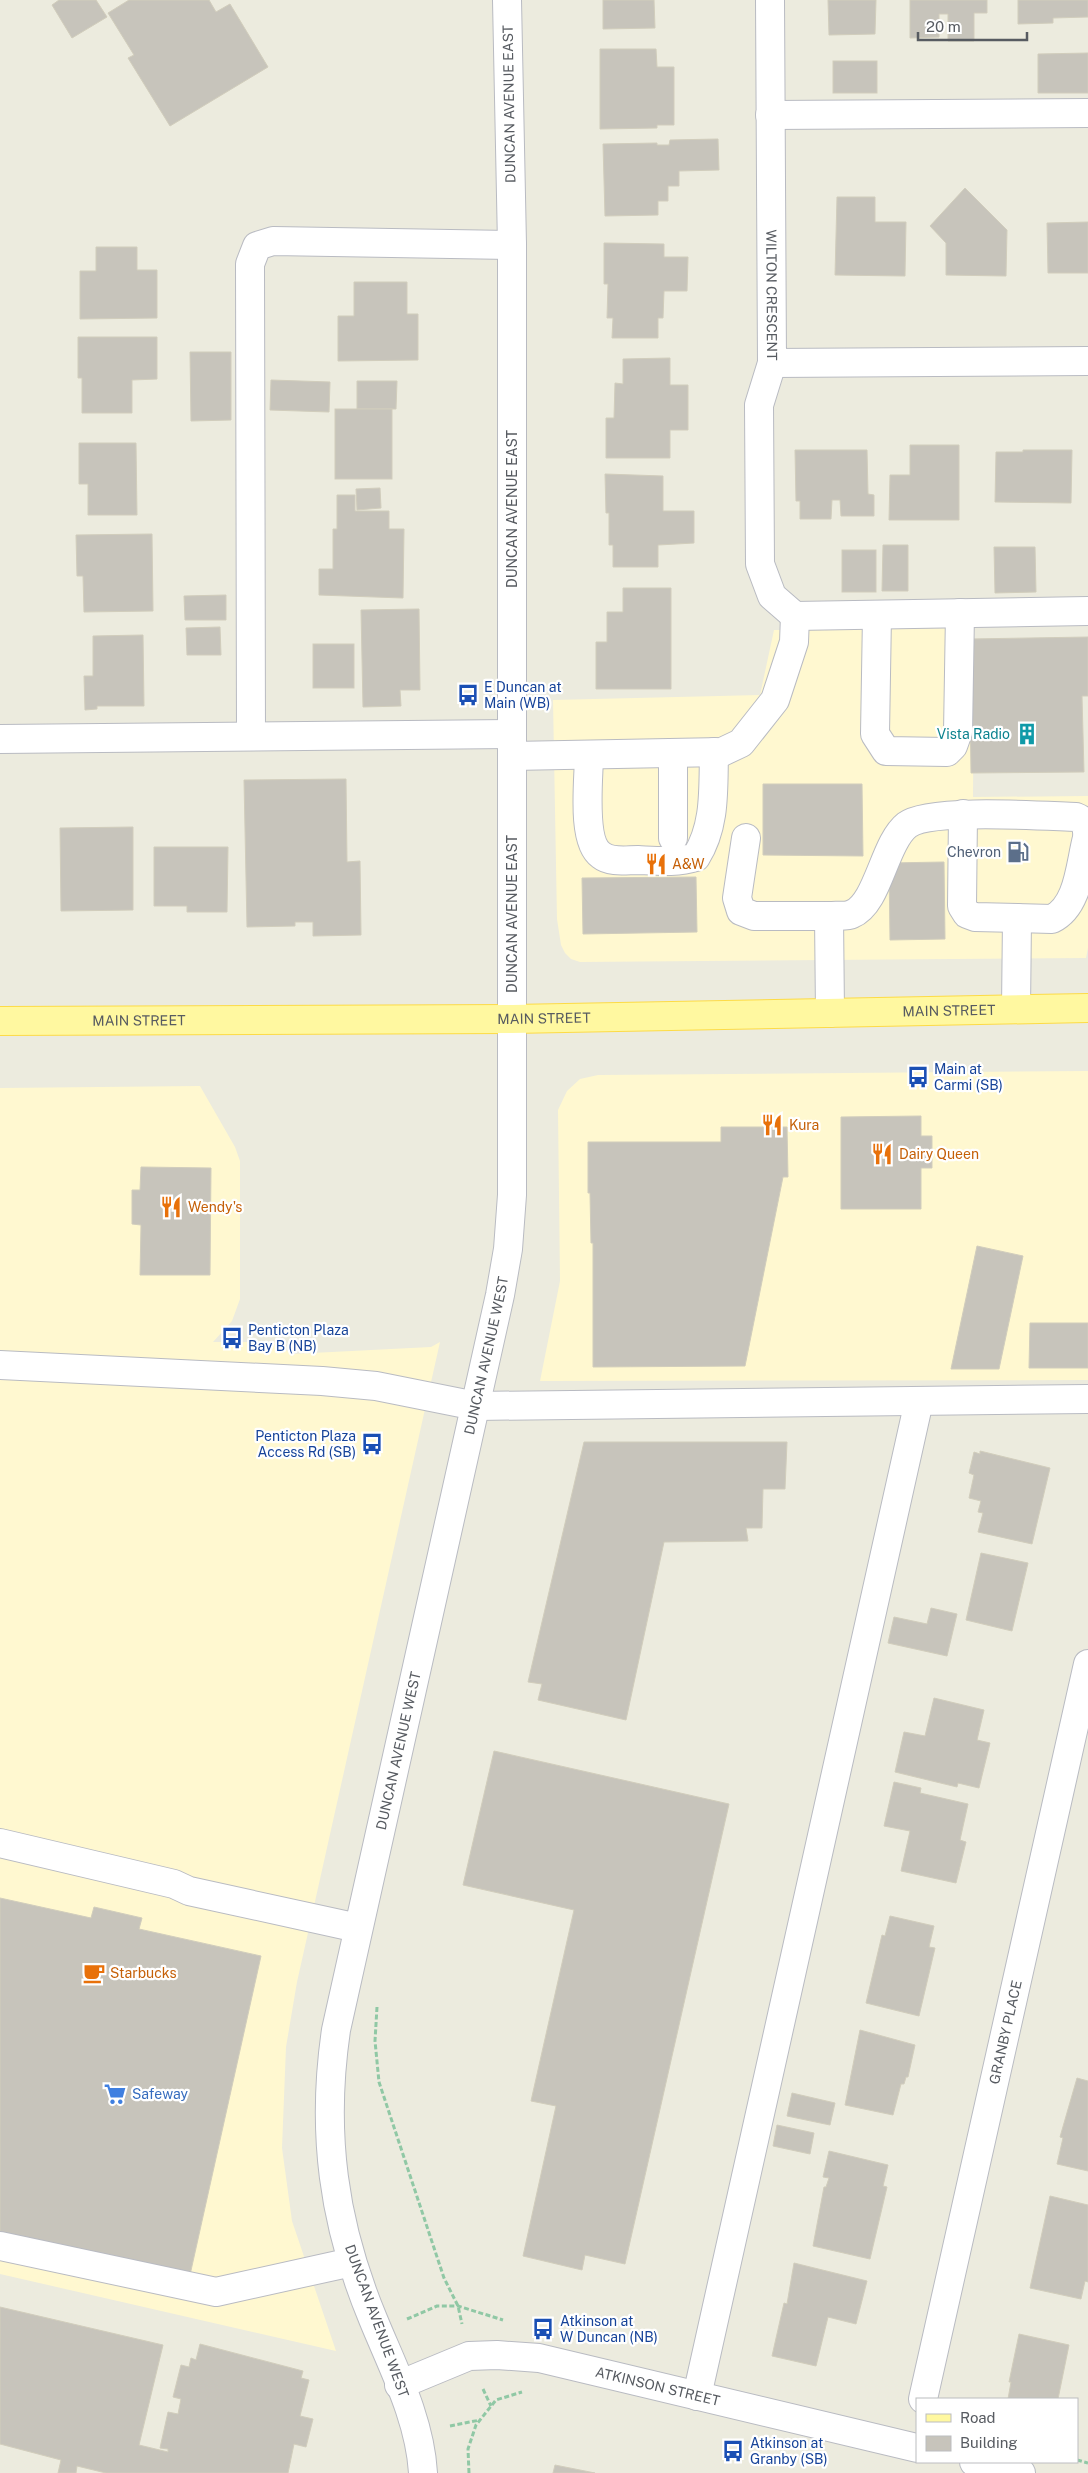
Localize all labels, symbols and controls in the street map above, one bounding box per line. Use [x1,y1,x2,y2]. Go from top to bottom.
scale bar [918,10,1027,42]
text: 20 m [926,18,961,35]
street label: DUNCAN AVENUE EAST [500,25,518,183]
street label: WILTON CRESCENT [763,229,780,361]
street label: DUNCAN AVENUE EAST [504,430,520,588]
place label: E Duncan at Main (WB) [484,679,562,711]
bus stop icon: E Duncan at Main (WB) [455,682,481,708]
building icon: Vista Radio [1014,721,1040,747]
place label: Vista Radio [937,726,1010,742]
street label: DUNCAN AVENUE EAST [504,835,520,993]
fuel station icon: Chevron [1005,839,1031,865]
place label: Chevron [947,844,1001,860]
restaurant icon: A&W [643,851,669,877]
place label: A&W [672,856,705,872]
street label: MAIN STREET [902,1002,996,1020]
street label: MAIN STREET [497,1010,591,1027]
street label: MAIN STREET [92,1012,186,1029]
place label: Main at Carmi (SB) [934,1061,1003,1093]
bus stop icon: Main at Carmi (SB) [905,1064,931,1090]
restaurant icon: Kura [759,1112,785,1138]
place label: Kura [789,1117,819,1133]
restaurant icon: Dairy Queen [869,1141,895,1167]
place label: Dairy Queen [899,1146,979,1162]
restaurant icon: Wendy's [158,1194,184,1220]
place label: Wendy's [188,1199,242,1215]
street label: DUNCAN AVENUE WEST [461,1275,511,1436]
place label: Penticton Plaza Bay B (NB) [248,1322,349,1354]
bus stop icon: Penticton Plaza Bay B (NB) [219,1325,245,1351]
place label: Penticton Plaza Access Rd (SB) [255,1428,356,1460]
bus stop icon: Penticton Plaza Access Rd (SB) [359,1431,385,1457]
street label: DUNCAN AVENUE WEST [373,1670,424,1831]
cafe icon: Starbucks [81,1960,107,1986]
place label: Starbucks [110,1965,176,1981]
street label: GRANBY PLACE [986,1979,1025,2086]
supermarket icon: Safeway [102,2081,128,2107]
place label: Safeway [132,2086,188,2102]
street label: DUNCAN AVENUE WEST [342,2242,412,2400]
place label: Atkinson at W Duncan (NB) [560,2313,658,2345]
bus stop icon: Atkinson at W Duncan (NB) [530,2316,556,2342]
street label: ATKINSON STREET [594,2364,722,2409]
legend [916,2398,1078,2463]
text: Road [960,2409,996,2426]
text: Building [960,2434,1018,2451]
place label: Atkinson at Granby (SB) [750,2435,828,2467]
bus stop icon: Atkinson at Granby (SB) [720,2438,746,2464]

